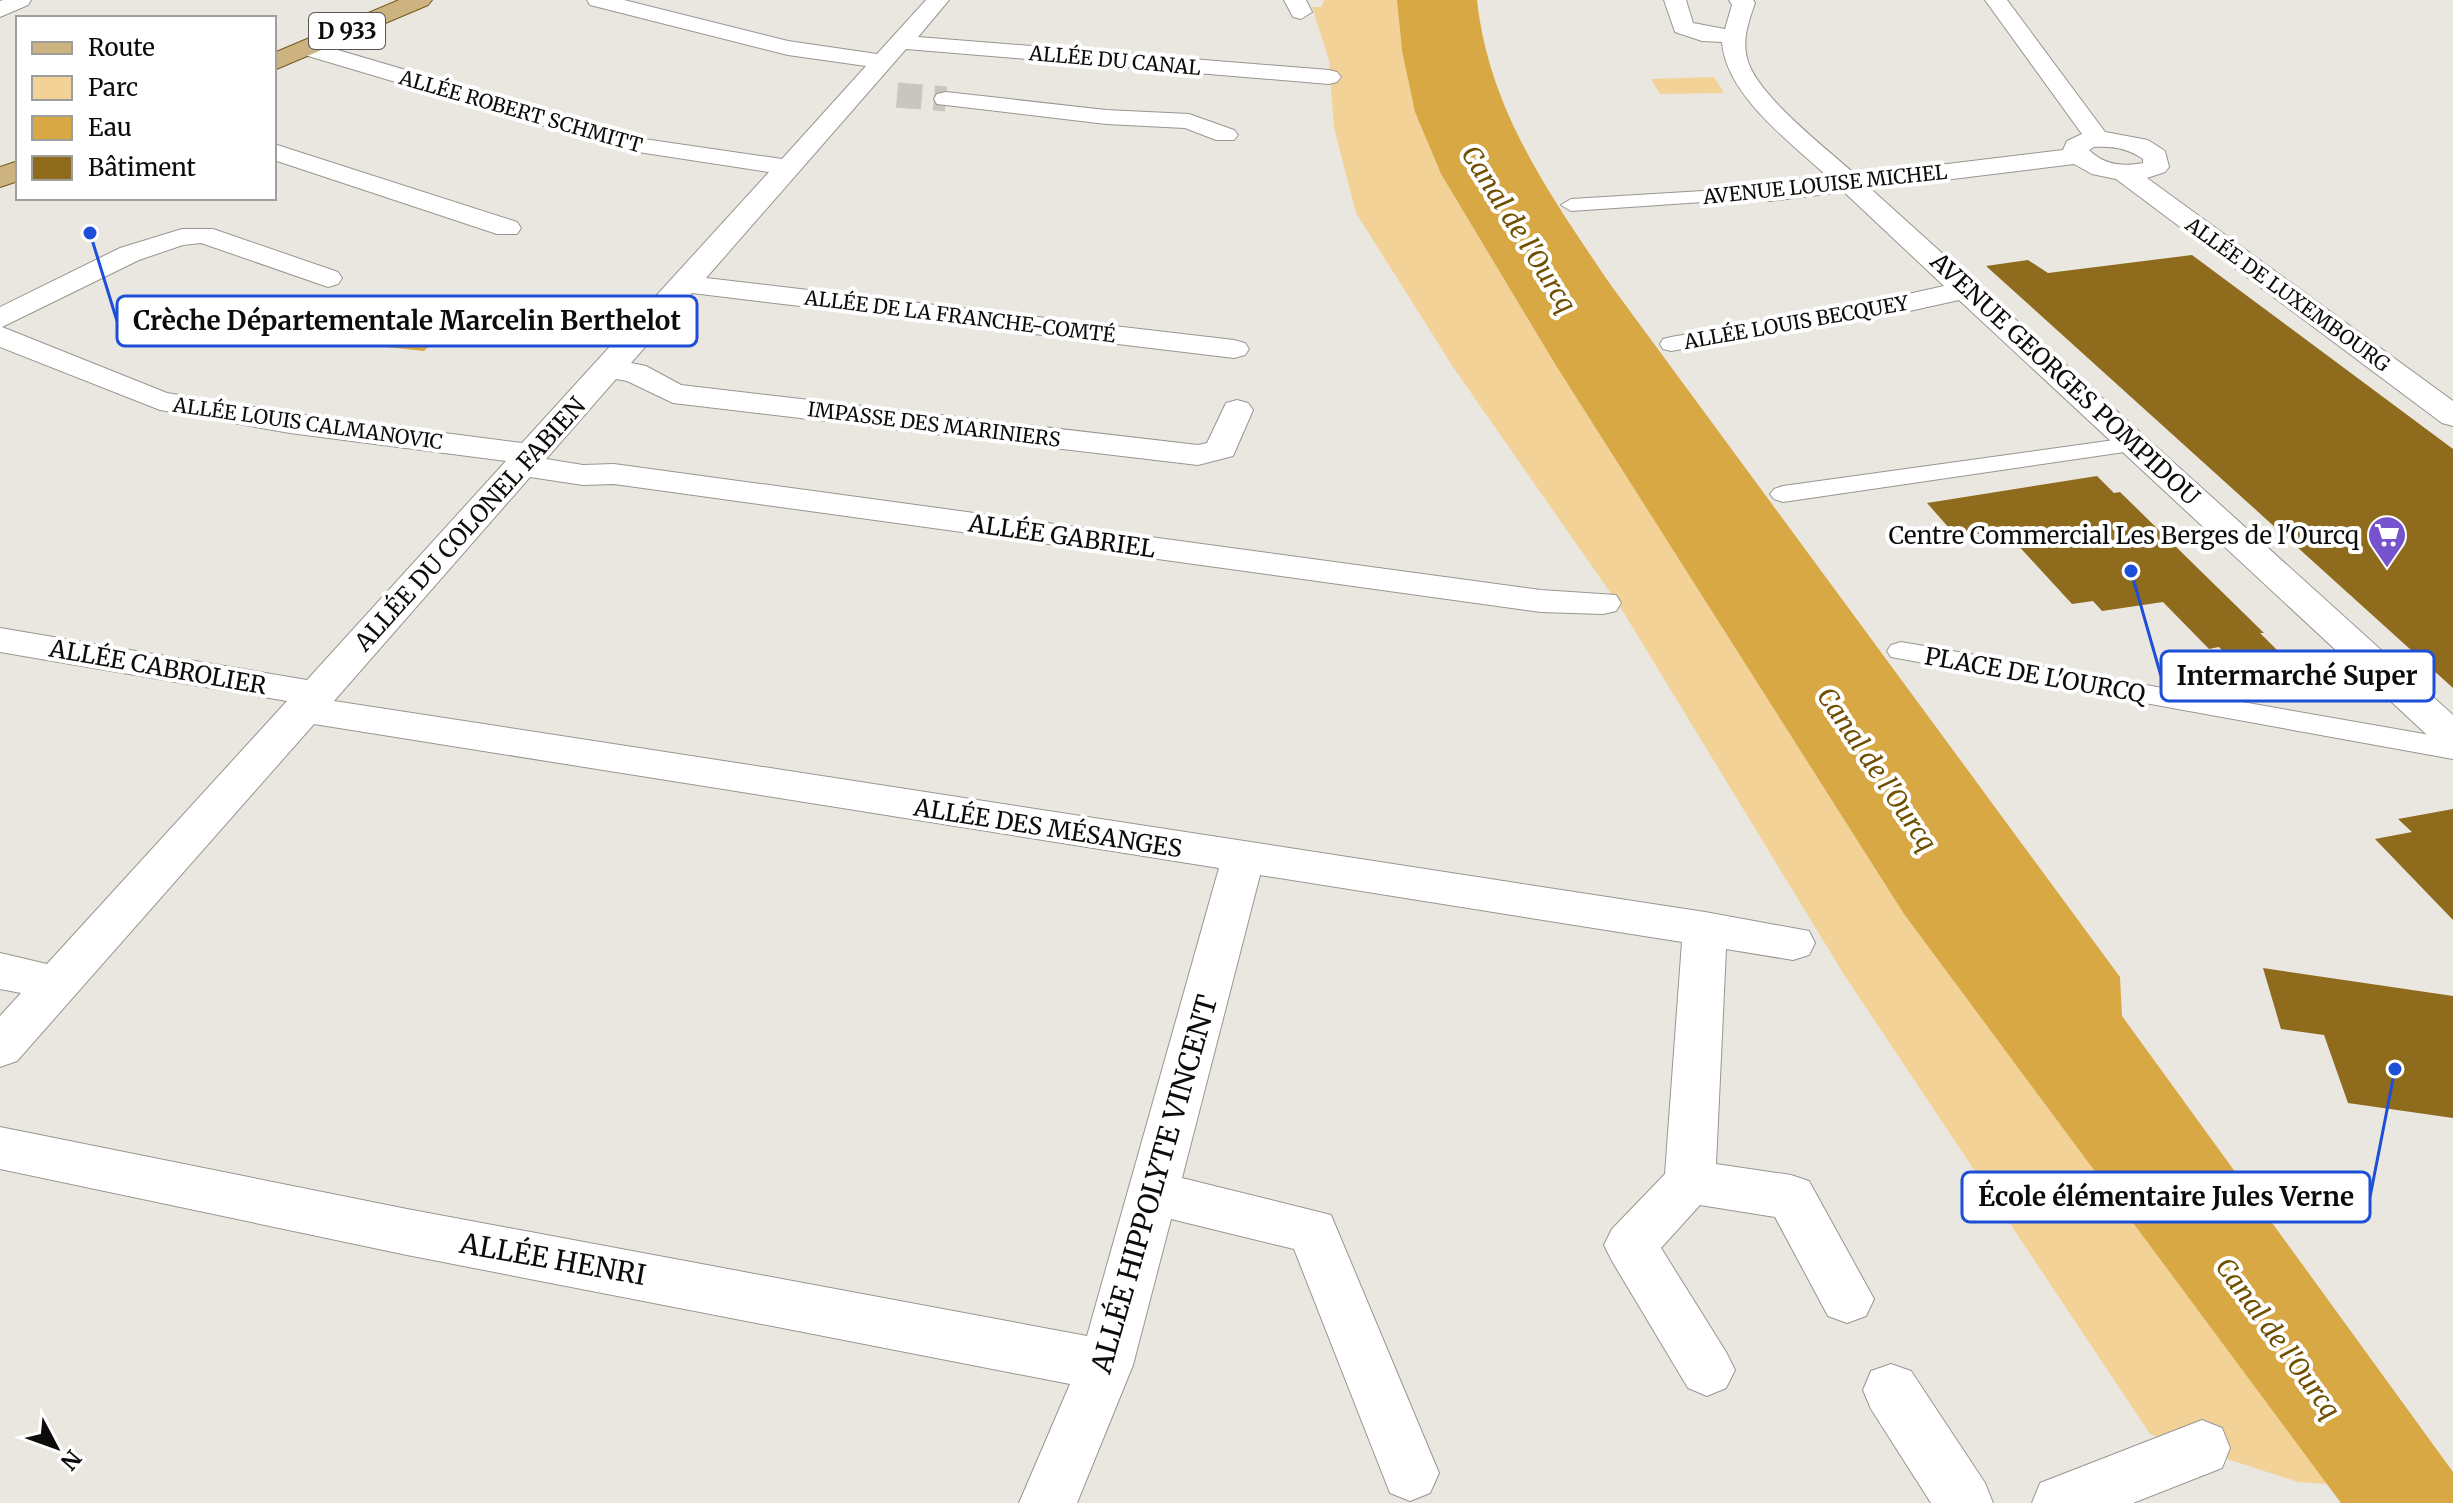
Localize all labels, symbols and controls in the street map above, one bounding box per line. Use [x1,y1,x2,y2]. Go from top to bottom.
road number: D 933 [309,13,385,49]
legend [16,16,276,200]
text: Route [88,32,155,63]
street label: ALLÉE DU CANAL [1027,38,1203,80]
street label: ALLÉE ROBERT SCHMITT [396,62,646,158]
text: Parc [88,72,138,103]
text: Eau [88,112,132,143]
water label: Canal de l'Ourcq [1454,139,1584,319]
text: Bâtiment [88,152,197,183]
street label: AVENUE LOUISE MICHEL [1701,159,1949,209]
street label: ALLÉE DE LUXEMBOURG [2180,209,2397,377]
street label: AVENUE GEORGES POMPIDOU [1923,245,2206,512]
street label: ALLÉE DE LA FRANCHE-COMTÉ [802,282,1117,348]
street label: ALLÉE LOUIS BECQUEY [1680,288,1911,354]
callout: Crèche Départementale Marcelin Berthelot [117,296,697,346]
text: Crèche Départementale Marcelin Berthelot [133,304,681,337]
street label: ALLÉE LOUIS CALMANOVIC [171,390,445,454]
street label: ALLÉE DU COLONEL FABIEN [346,390,593,658]
street label: IMPASSE DES MARINIERS [806,396,1062,452]
street label: ALLÉE GABRIEL [966,506,1158,564]
supermarket icon: Centre Commercial Les Berges de l'Ourcq [2366,514,2408,569]
place label: Centre Commercial Les Berges de l'Ourcq [1889,520,2360,551]
street label: ALLÉE CABROLIER [46,632,269,701]
street label: PLACE DE L'OURCQ [1922,640,2149,710]
callout: Intermarché Super [2161,651,2434,701]
text: Intermarché Super [2177,659,2417,692]
water label: Canal de l'Ourcq [1810,681,1944,857]
street label: ALLÉE DES MÉSANGES [911,790,1184,865]
street label: ALLÉE HIPPOLYTE VINCENT [1082,991,1225,1378]
callout: École élémentaire Jules Verne [1962,1172,2370,1222]
text: École élémentaire Jules Verne [1978,1179,2354,1213]
street label: ALLÉE HENRI [456,1225,649,1293]
water label: Canal de l'Ourcq [2209,1251,2347,1425]
north arrow [16,1407,96,1487]
text: N [54,1444,87,1476]

